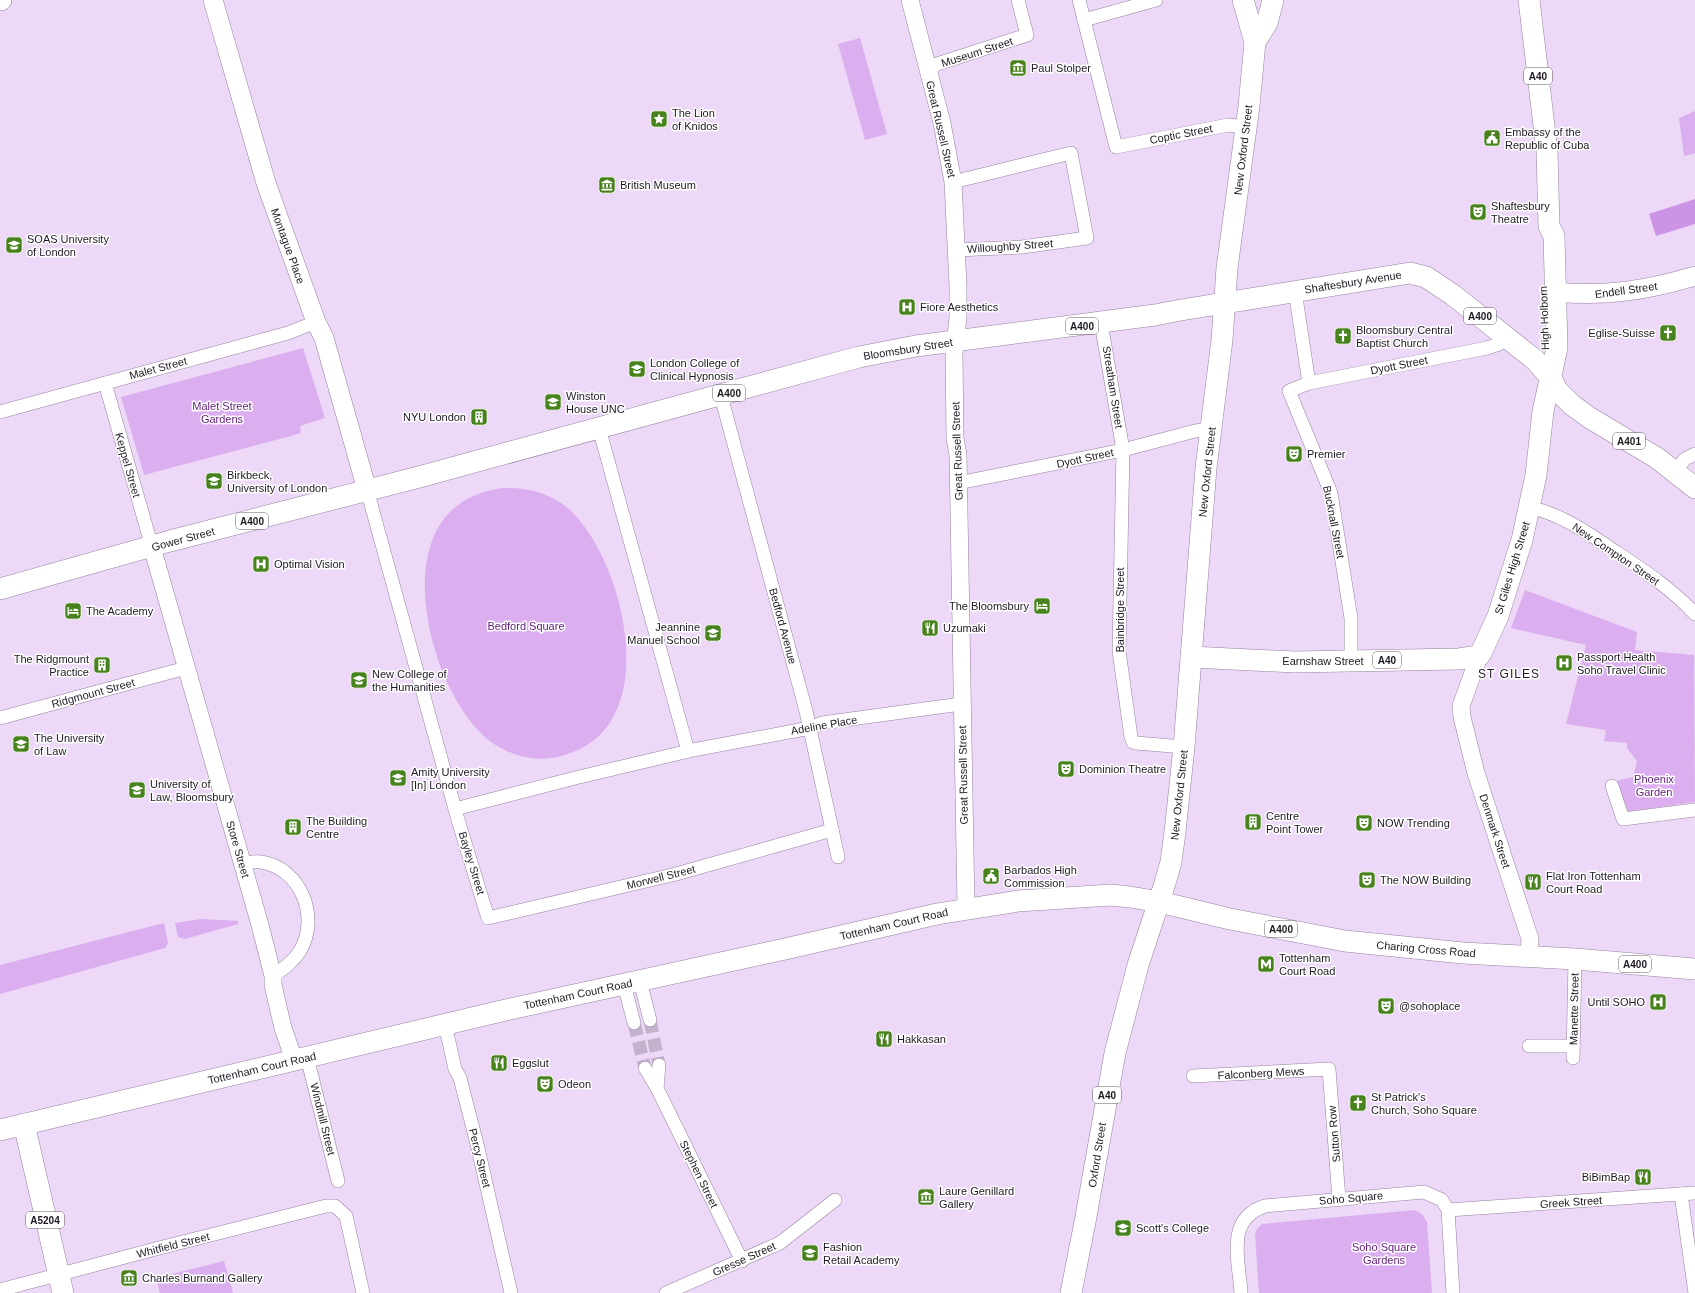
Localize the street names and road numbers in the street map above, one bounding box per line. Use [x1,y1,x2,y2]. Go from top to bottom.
street label: Museum Street [940,35,1014,69]
road number: A40 [1524,68,1552,84]
street label: Great Russell Street [924,79,958,179]
street label: New Oxford Street [1232,104,1254,196]
street label: Coptic Street [1149,122,1213,146]
street label: Montague Place [269,207,307,285]
street label: Willoughby Street [967,237,1053,255]
street label: Shaftesbury Avenue [1304,268,1402,296]
street label: Endell Street [1594,280,1658,300]
street label: High Holborn [1537,286,1551,350]
road number: A400 [1464,308,1496,324]
road number: A400 [1066,318,1098,334]
street label: Bloomsbury Street [862,336,954,362]
street label: Streatham Street [1101,345,1125,429]
street label: Dyott Street [1369,354,1429,376]
street label: Malet Street [128,355,188,381]
road number: A400 [713,385,745,401]
street label: Great Russell Street [949,401,965,501]
street label: New Oxford Street [1196,426,1218,518]
street label: Keppel Street [113,431,143,499]
road number: A401 [1613,433,1645,449]
street label: Dyott Street [1055,446,1115,470]
street label: Bucknall Street [1321,485,1347,559]
road number: A400 [236,513,268,529]
street label: St Giles High Street [1492,520,1532,616]
street label: New Compton Street [1570,520,1662,588]
street label: Gower Street [150,525,216,553]
street label: Bainbridge Street [1114,568,1126,653]
street label: Bedford Avenue [767,587,799,665]
road number: A40 [1373,652,1401,668]
street label: Earnshaw Street [1282,655,1364,667]
street label: Ridgmount Street [50,676,136,710]
street label: Adeline Place [790,713,858,737]
street label: Great Russell Street [956,725,970,825]
street label: New Oxford Street [1168,749,1190,841]
street label: Denmark Street [1477,793,1513,869]
street label: Store Street [224,819,252,879]
street label: Bayley Street [457,830,487,896]
street label: Morwell Street [625,863,697,891]
street label: Tottenham Court Road [839,906,949,942]
road number: A400 [1265,921,1297,937]
street label: Charing Cross Road [1376,939,1476,959]
road number: A400 [1619,956,1651,972]
street label: Manette Street [1567,973,1581,1045]
street label: Tottenham Court Road [523,977,633,1011]
street label: Tottenham Court Road [207,1050,317,1086]
street label: Falconberg Mews [1217,1065,1305,1081]
street label: Windmill Street [308,1082,338,1156]
road number: A40 [1093,1087,1121,1103]
street label: Sutton Row [1326,1105,1342,1163]
street label: Oxford Street [1086,1122,1108,1188]
street label: Percy Street [467,1127,493,1189]
street label: Stephen Street [678,1138,720,1210]
street label: Soho Square [1318,1189,1384,1207]
street label: Greek Street [1539,1194,1603,1210]
road number: A5204 [26,1212,64,1228]
street label: Whitfield Street [135,1230,211,1260]
street label: Gresse Street [711,1240,777,1278]

